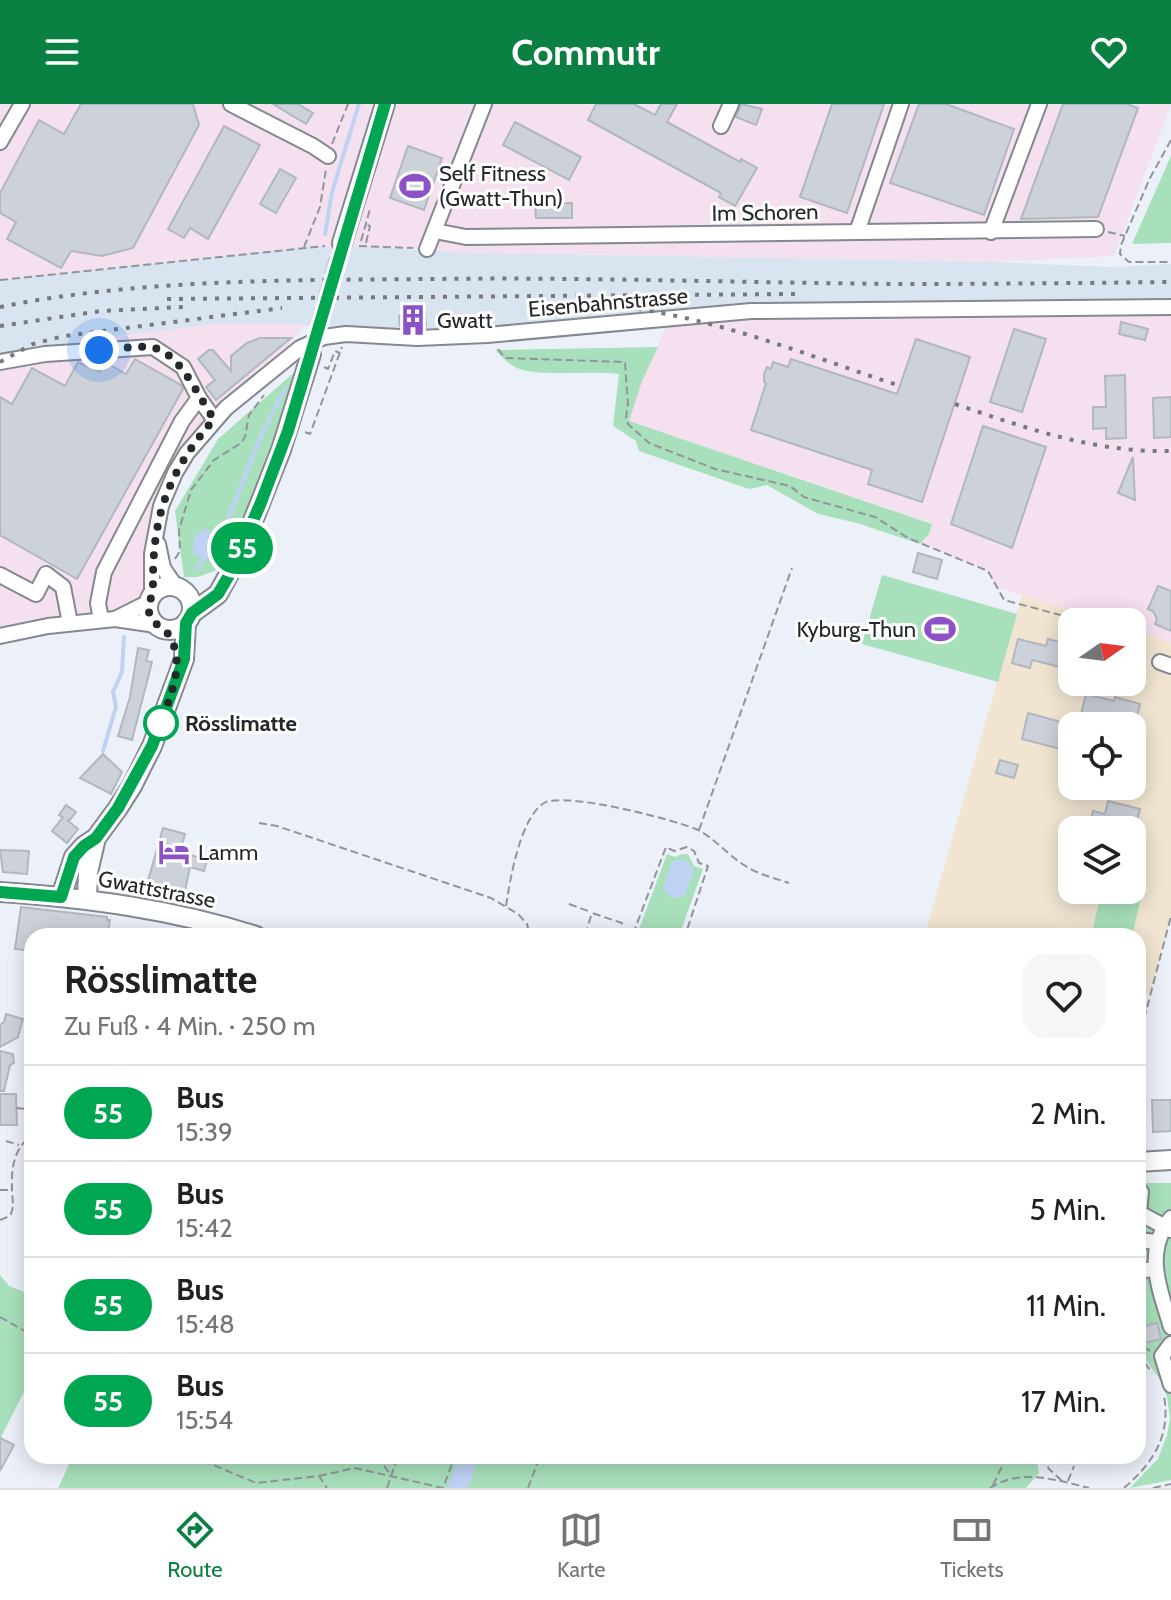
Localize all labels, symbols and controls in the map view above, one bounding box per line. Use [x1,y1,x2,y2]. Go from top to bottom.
icon: menu [40,30,84,74]
text: Commutr [511,30,660,74]
icon: heart [1087,30,1131,74]
place label: Self Fitness (Gwatt-Thun) [439,160,563,212]
sports icon: Self Fitness (Gwatt-Thun) [398,169,432,203]
street label: Im Schoren [711,198,819,227]
street label: Eisenbahnstrasse [527,282,689,323]
building icon: Gwatt [396,303,430,337]
place label: Gwatt [437,307,493,334]
your location [79,330,119,370]
line badge: 55 [206,522,278,574]
text: 55 [227,531,257,565]
north arrow [1058,608,1146,696]
map controls [1058,608,1146,904]
sports icon: Kyburg-Thun [923,612,957,646]
place label: Kyburg-Thun [796,616,916,643]
marker: Rösslimatte [144,706,178,740]
place label: Rösslimatte [185,710,297,737]
button: locate [1058,712,1146,800]
button: layers [1058,816,1146,904]
hotel icon: Lamm [157,835,191,869]
place label: Lamm [198,839,258,866]
street label: Gwattstrasse [96,865,218,914]
button: heart [1022,954,1106,1038]
text: Rösslimatte [64,956,257,1003]
text: Zu Fuß · 4 Min. · 250 m [64,1010,316,1042]
text: Bus [176,1079,224,1116]
text: 2 Min. [1030,1095,1106,1132]
text: 55 [93,1096,123,1130]
text: 15:39 [176,1116,233,1148]
text: Bus [176,1175,224,1212]
text: 5 Min. [1030,1191,1106,1228]
text: 55 [93,1192,123,1226]
text: 15:42 [176,1212,233,1244]
text: Bus [176,1271,224,1308]
text: 11 Min. [1026,1287,1106,1324]
text: 55 [93,1288,123,1322]
text: 15:48 [176,1308,235,1340]
text: Bus [176,1367,224,1404]
text: 17 Min. [1021,1383,1106,1420]
text: 55 [93,1384,123,1418]
text: 15:54 [176,1404,233,1436]
tab: Route [167,1508,222,1583]
tab: Karte [557,1508,606,1583]
tab: Tickets [940,1508,1004,1583]

